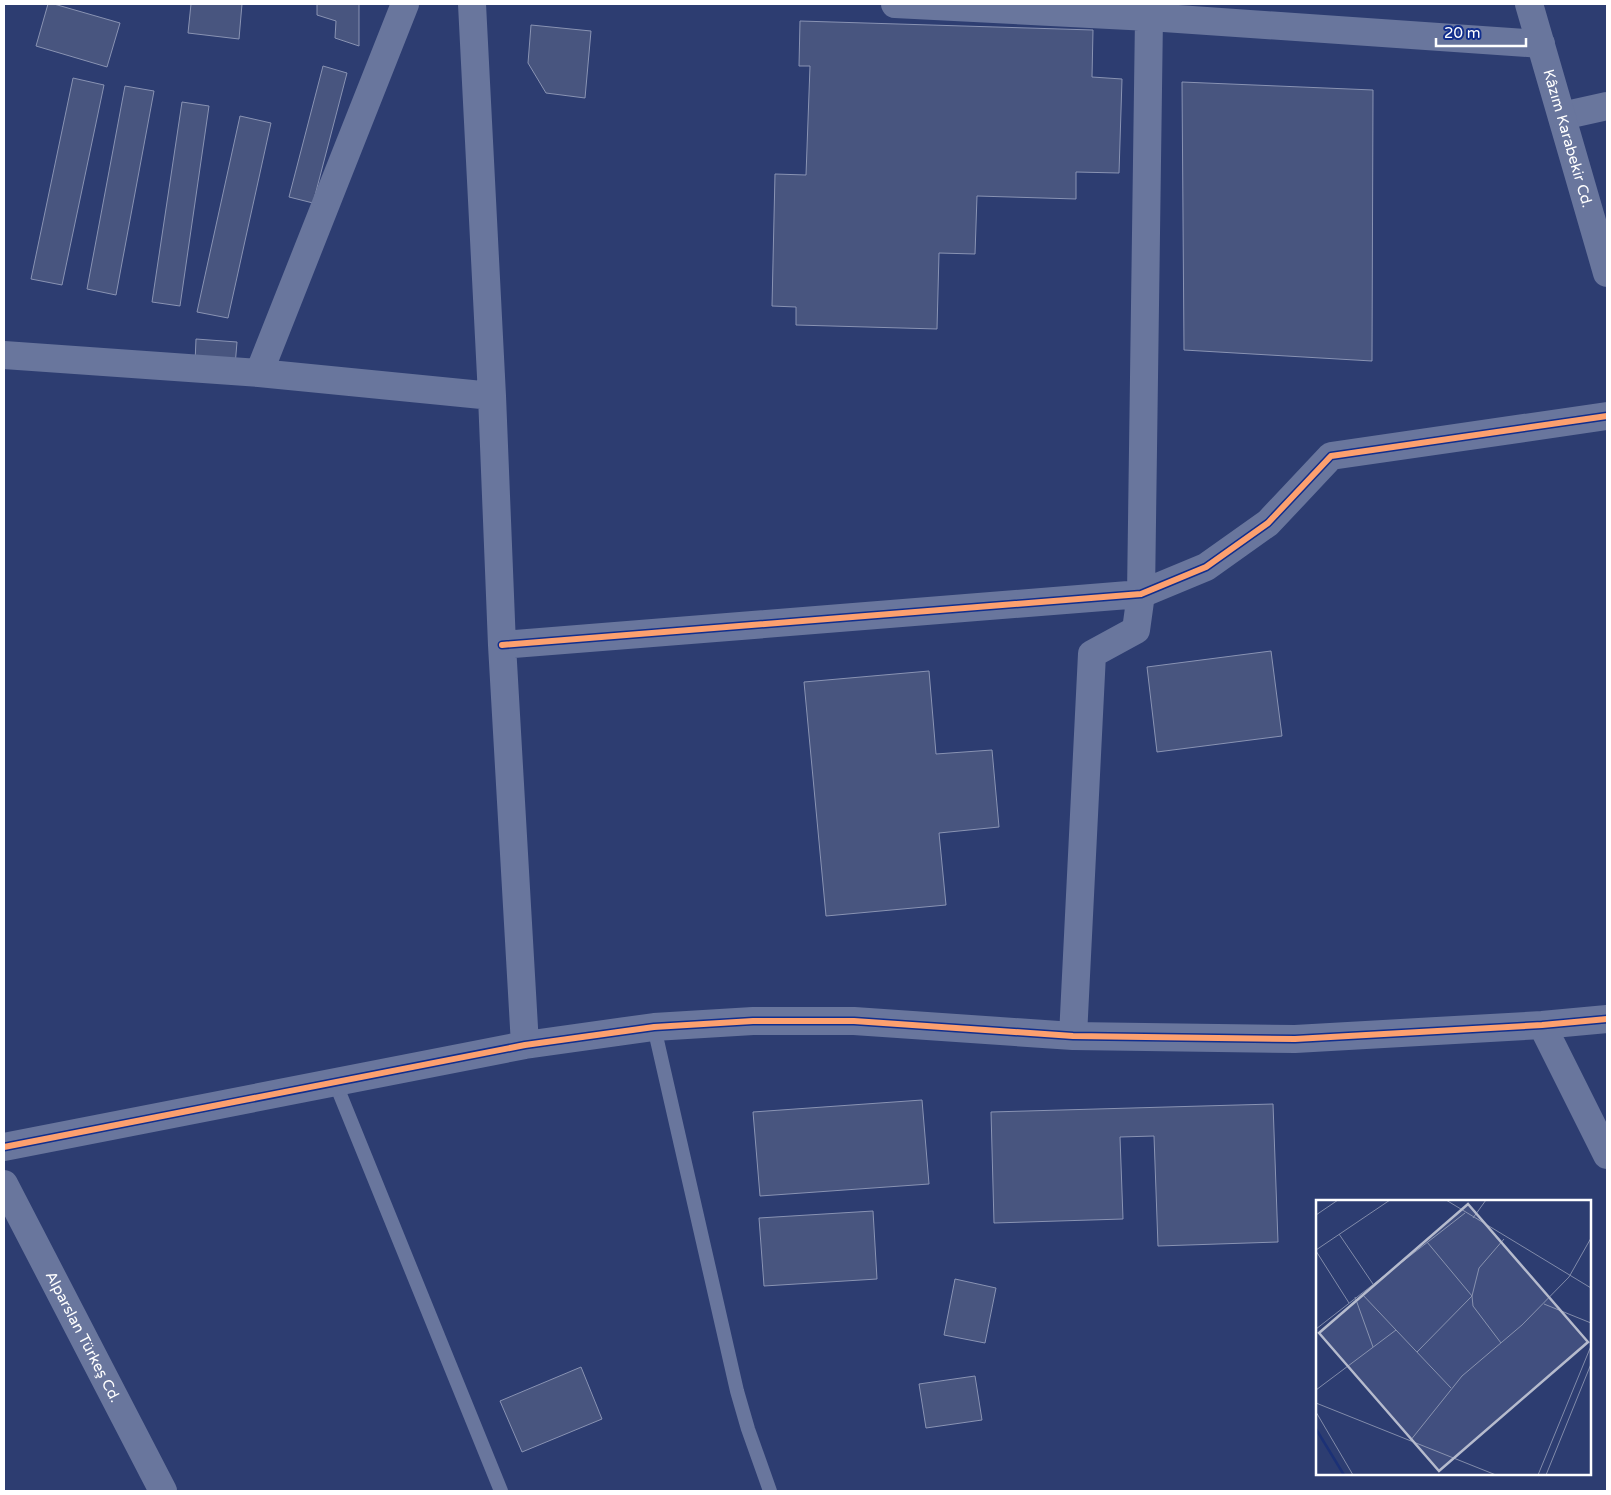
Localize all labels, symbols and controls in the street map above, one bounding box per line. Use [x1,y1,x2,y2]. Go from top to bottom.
scale bar [1436,15,1526,47]
text: 20 m [1444,24,1481,42]
street label: Kâzım Karabekir Cd. [1539,67,1597,210]
inset map [1316,1200,1591,1475]
street label: Alparslan Türkeş Cd. [42,1268,125,1405]

